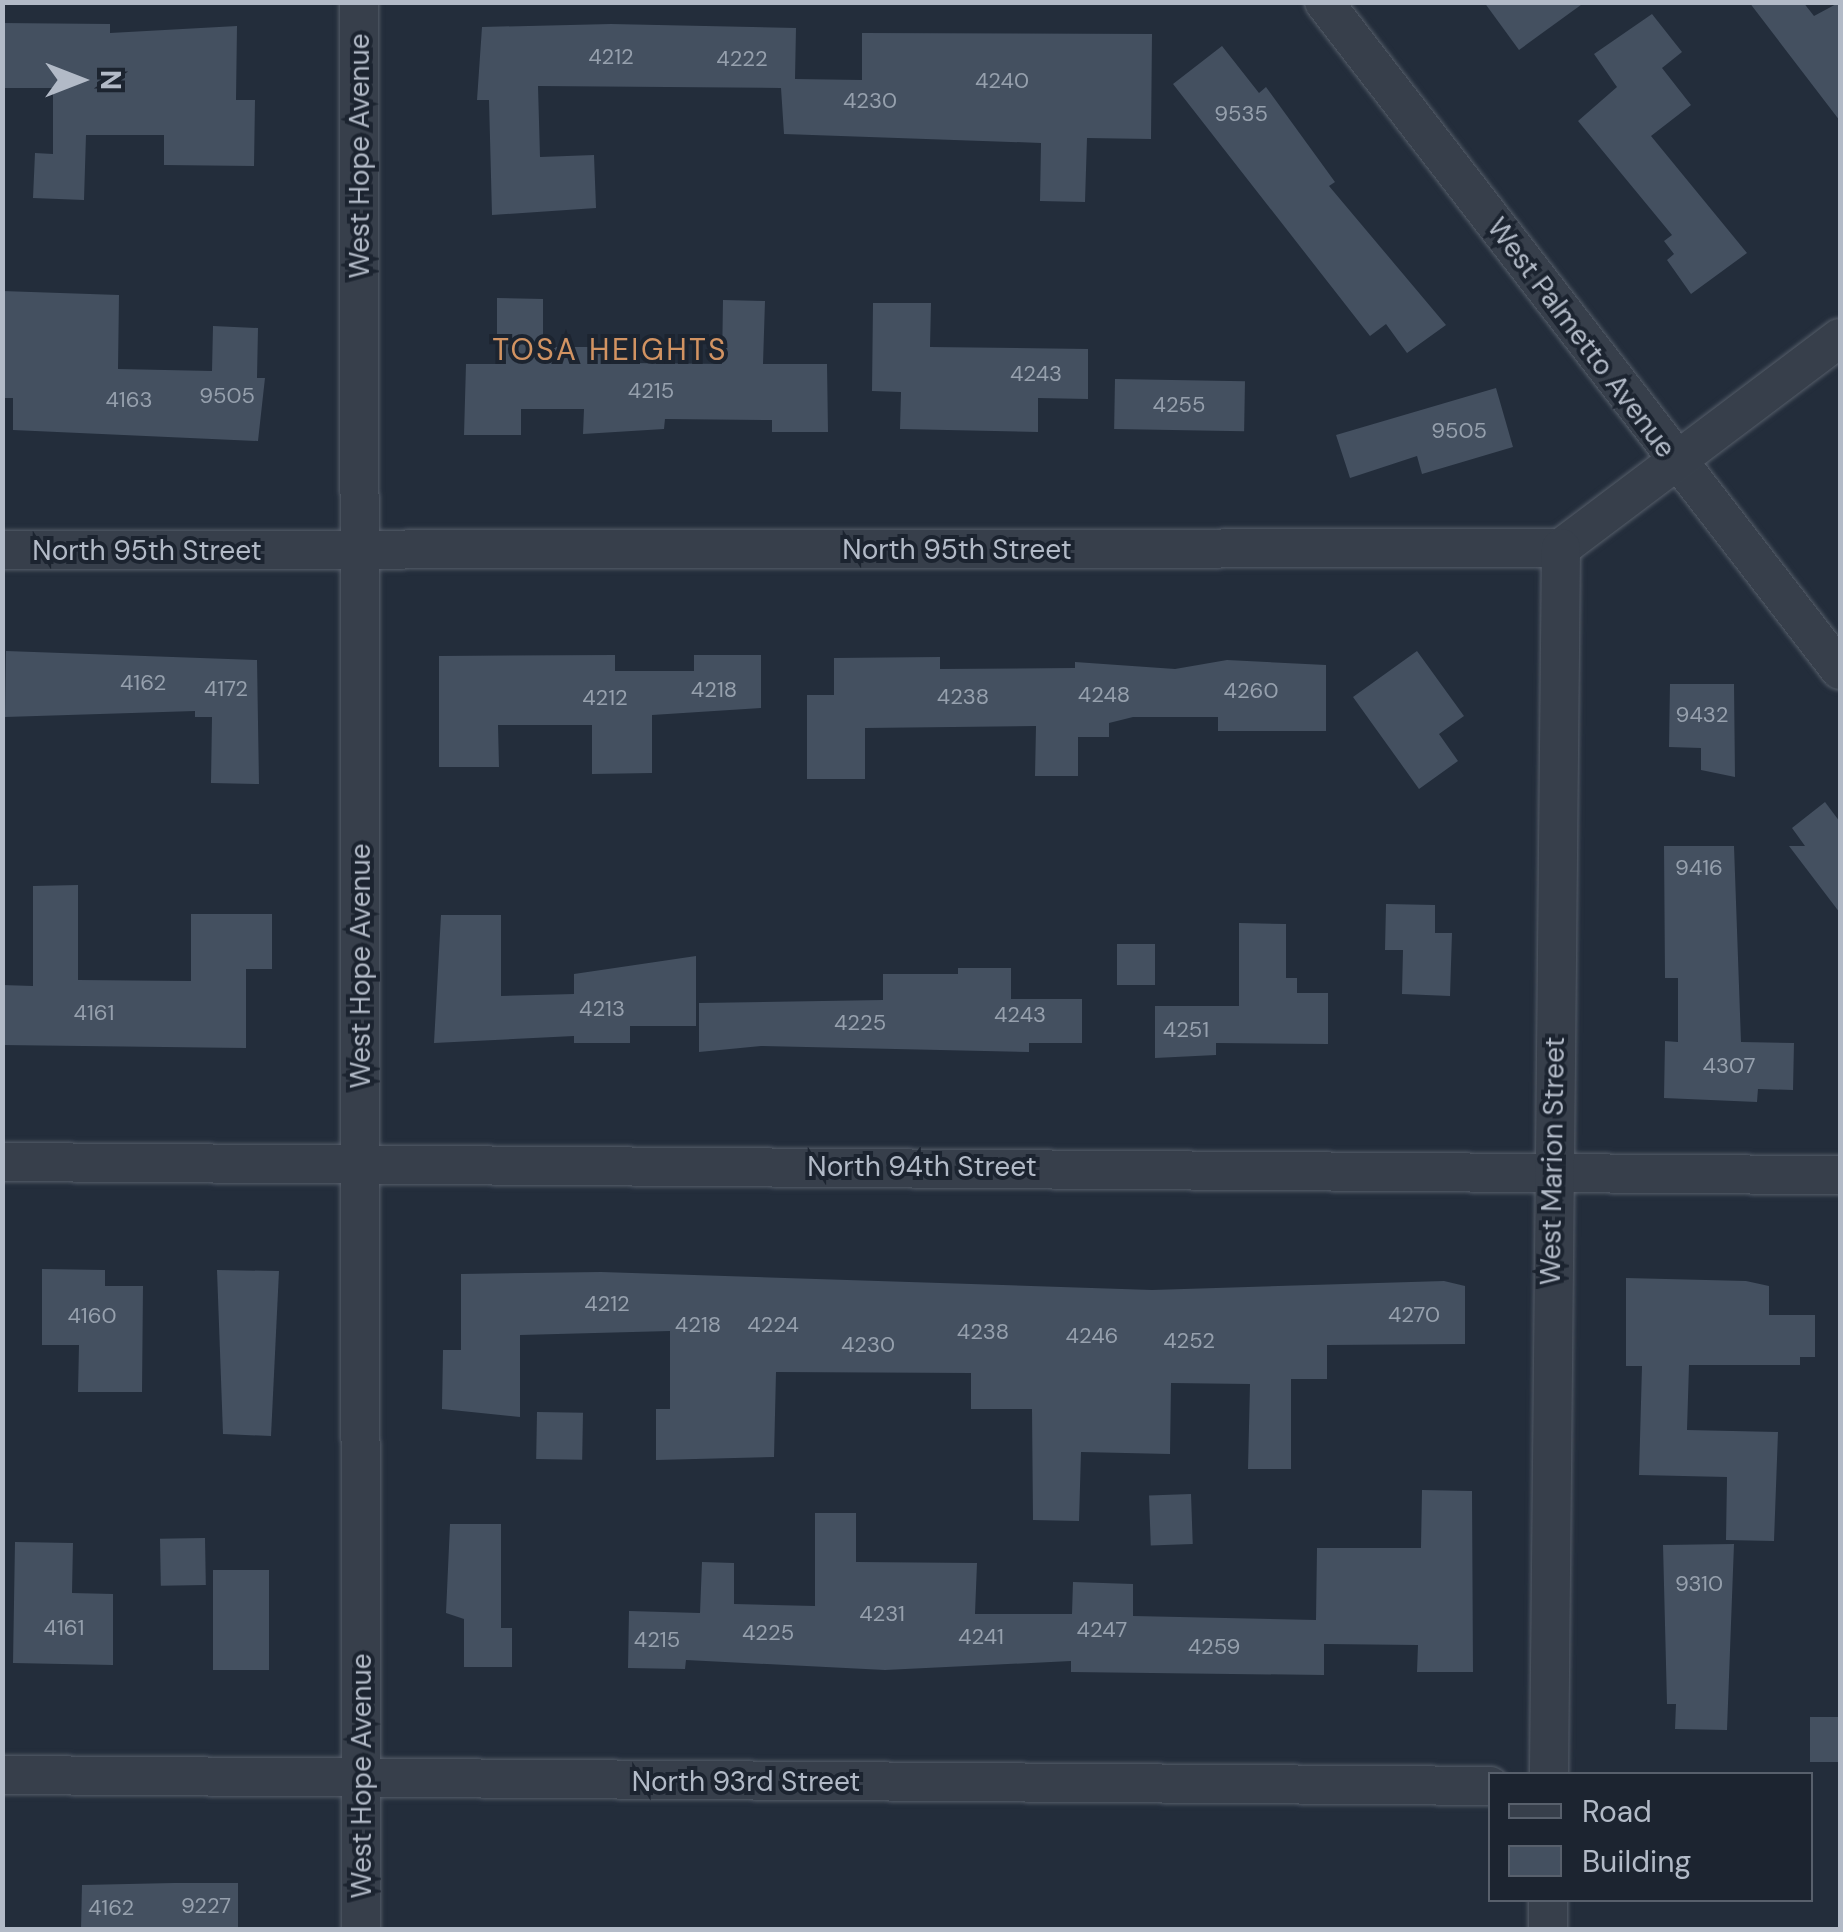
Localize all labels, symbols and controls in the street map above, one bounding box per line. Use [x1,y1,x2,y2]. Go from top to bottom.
north arrow [30,30,130,130]
street label: West Hope Avenue [343,33,377,279]
house number: 4212 [588,44,634,70]
house number: 4222 [716,46,768,72]
house number: 4240 [975,68,1029,94]
text: N [92,70,129,90]
house number: 4230 [843,88,897,114]
house number: 9535 [1214,101,1268,127]
street label: West Palmetto Avenue [1480,211,1682,465]
district label: TOSA HEIGHTS [492,332,728,368]
house number: 4243 [1010,361,1062,387]
house number: 4215 [628,378,674,404]
house number: 9505 [199,383,255,409]
house number: 4163 [105,387,153,413]
house number: 4255 [1153,392,1205,418]
house number: 9505 [1431,418,1487,444]
street label: North 95th Street [842,533,1072,567]
street label: North 95th Street [32,534,262,568]
house number: 4162 [120,670,166,696]
house number: 4172 [204,676,248,702]
house number: 4218 [691,677,737,703]
house number: 4260 [1224,678,1278,704]
house number: 4248 [1078,682,1130,708]
house number: 4238 [937,684,989,710]
house number: 4212 [582,685,628,711]
house number: 9432 [1676,702,1728,728]
street label: West Hope Avenue [344,843,378,1089]
house number: 9416 [1675,855,1723,881]
house number: 4213 [579,996,625,1022]
house number: 4161 [74,1000,114,1026]
house number: 4243 [994,1002,1046,1028]
house number: 4225 [834,1010,886,1036]
house number: 4251 [1163,1017,1209,1043]
street label: West Marion Street [1534,1036,1572,1286]
house number: 4307 [1703,1053,1755,1079]
street label: North 94th Street [807,1150,1037,1184]
house number: 4212 [584,1291,630,1317]
house number: 4270 [1388,1302,1440,1328]
house number: 4160 [67,1303,117,1329]
house number: 4218 [675,1312,721,1338]
house number: 4224 [747,1312,799,1338]
house number: 4238 [957,1319,1009,1345]
house number: 4246 [1066,1323,1118,1349]
house number: 4252 [1163,1328,1215,1354]
house number: 4230 [841,1332,895,1358]
house number: 9310 [1675,1571,1723,1597]
house number: 4231 [859,1601,905,1627]
house number: 4161 [44,1615,84,1641]
house number: 4247 [1077,1617,1127,1643]
house number: 4225 [742,1620,794,1646]
house number: 4241 [958,1624,1004,1650]
house number: 4215 [634,1627,680,1653]
house number: 4259 [1188,1634,1240,1660]
street label: West Hope Avenue [345,1653,379,1899]
street label: North 93rd Street [632,1765,860,1799]
legend [1488,1772,1813,1902]
text: Road [1582,1792,1652,1831]
text: Building [1582,1842,1691,1881]
house number: 9227 [181,1893,231,1919]
house number: 4162 [88,1895,134,1921]

